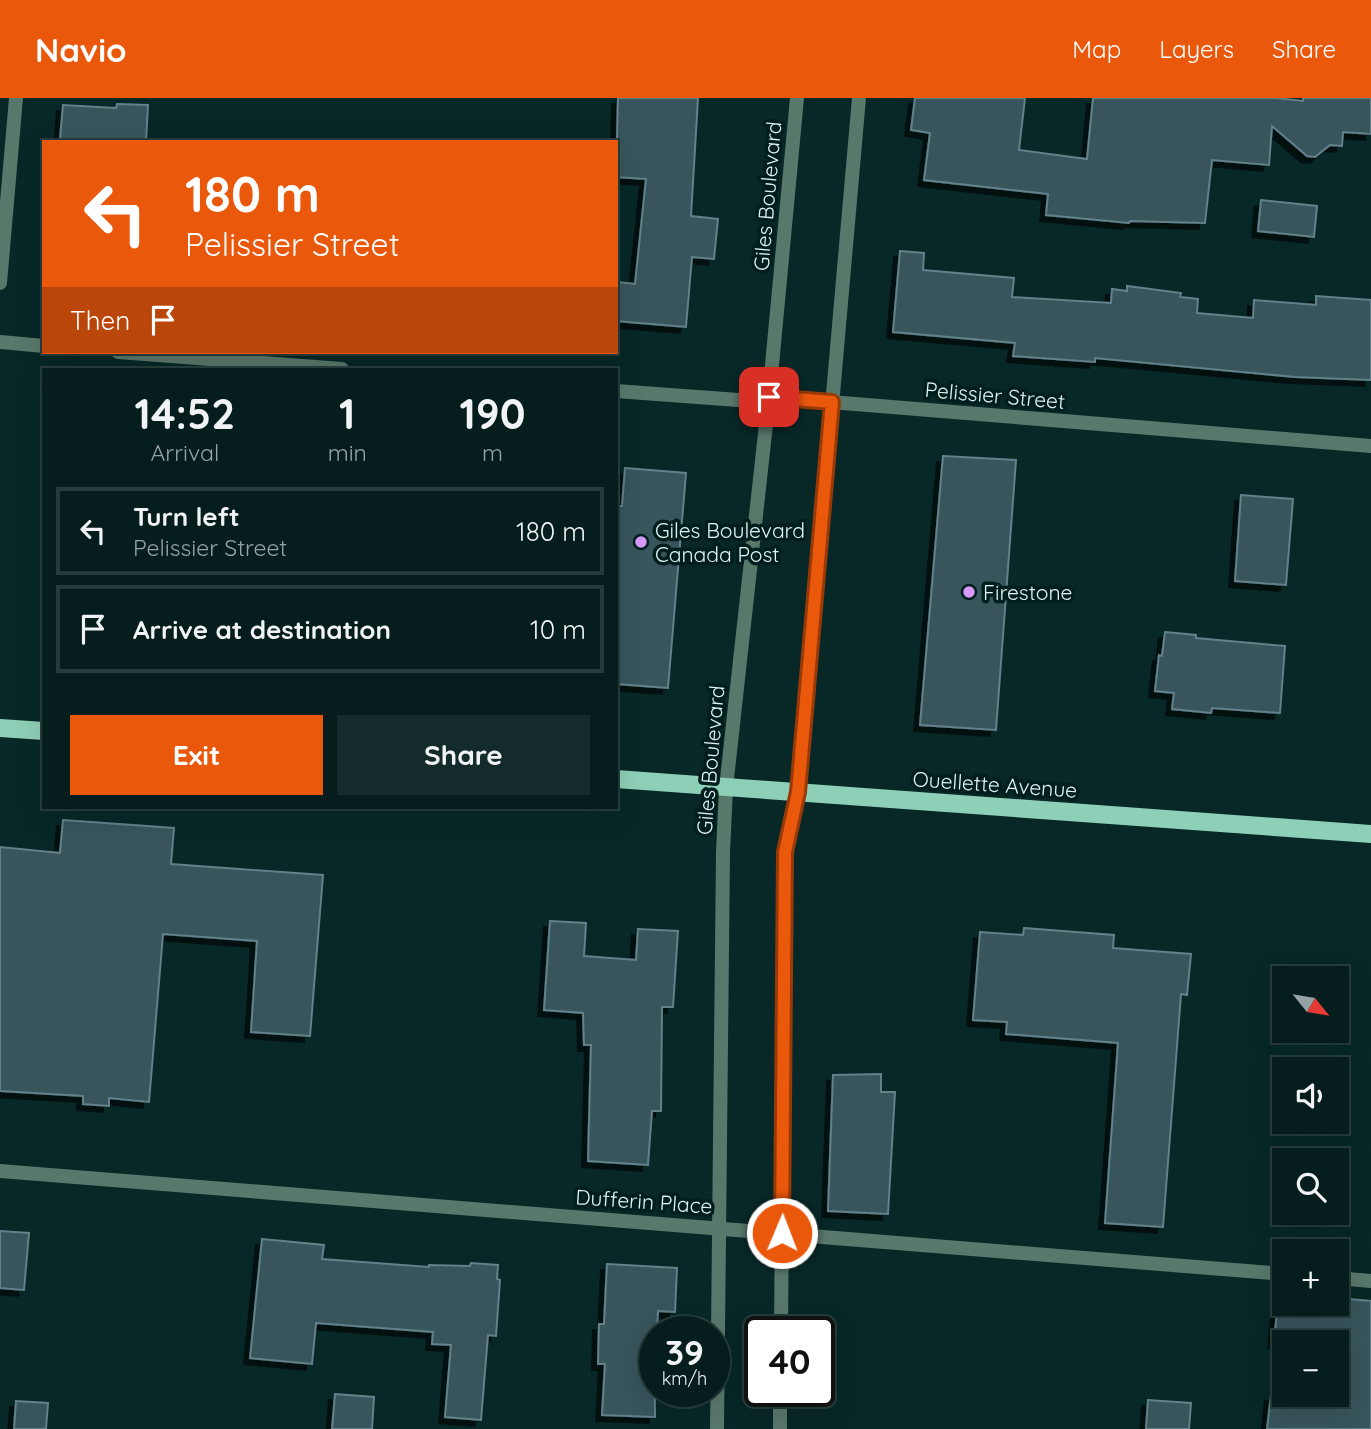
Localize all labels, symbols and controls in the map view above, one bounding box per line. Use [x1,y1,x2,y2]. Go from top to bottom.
text: Navio [35,29,127,70]
text: Map [1072,34,1121,64]
text: Layers [1159,34,1234,64]
text: Share [1272,34,1336,64]
street label: Giles Boulevard [748,120,786,272]
text: 180 m [185,163,320,224]
icon: left [70,168,161,259]
text: Pelissier Street [185,224,400,264]
icon: arrive [144,301,182,339]
text: Then [70,304,130,337]
pin [739,367,799,427]
street label: Pelissier Street [924,376,1066,414]
icon: arrive [750,378,788,416]
text: 14:52 [135,387,235,440]
text: 1 [339,387,355,440]
text: 190 [459,387,525,440]
text: Arrival [150,438,219,467]
text: min [328,438,367,467]
text: m [482,438,503,467]
text: Turn left [133,500,240,533]
icon: left [74,512,112,550]
text: 180 m [516,515,586,548]
place label: Giles Boulevard Canada Post [655,517,805,567]
text: Pelissier Street [133,533,287,562]
marker: Giles Boulevard Canada Post [633,534,649,550]
place label: Firestone [983,579,1072,605]
marker: Firestone [961,584,977,600]
icon: arrive [74,610,112,648]
text: Arrive at destination [133,613,391,646]
text: 10 m [530,613,586,646]
street label: Giles Boulevard [691,684,729,836]
button: Exit [70,715,323,795]
button: Share [337,715,590,795]
street label: Ouellette Avenue [912,765,1078,803]
north arrow [1272,966,1349,1043]
map controls [1272,966,1349,1407]
button: sound [1272,1057,1349,1134]
button: search [1272,1148,1349,1225]
street label: Dufferin Place [575,1183,713,1219]
position arrow [745,1196,819,1270]
button: + [1272,1239,1349,1316]
speed limit sign: 40 [744,1316,835,1407]
text: 39 [665,1330,704,1374]
button: − [1272,1330,1349,1407]
text: km/h [662,1367,707,1390]

